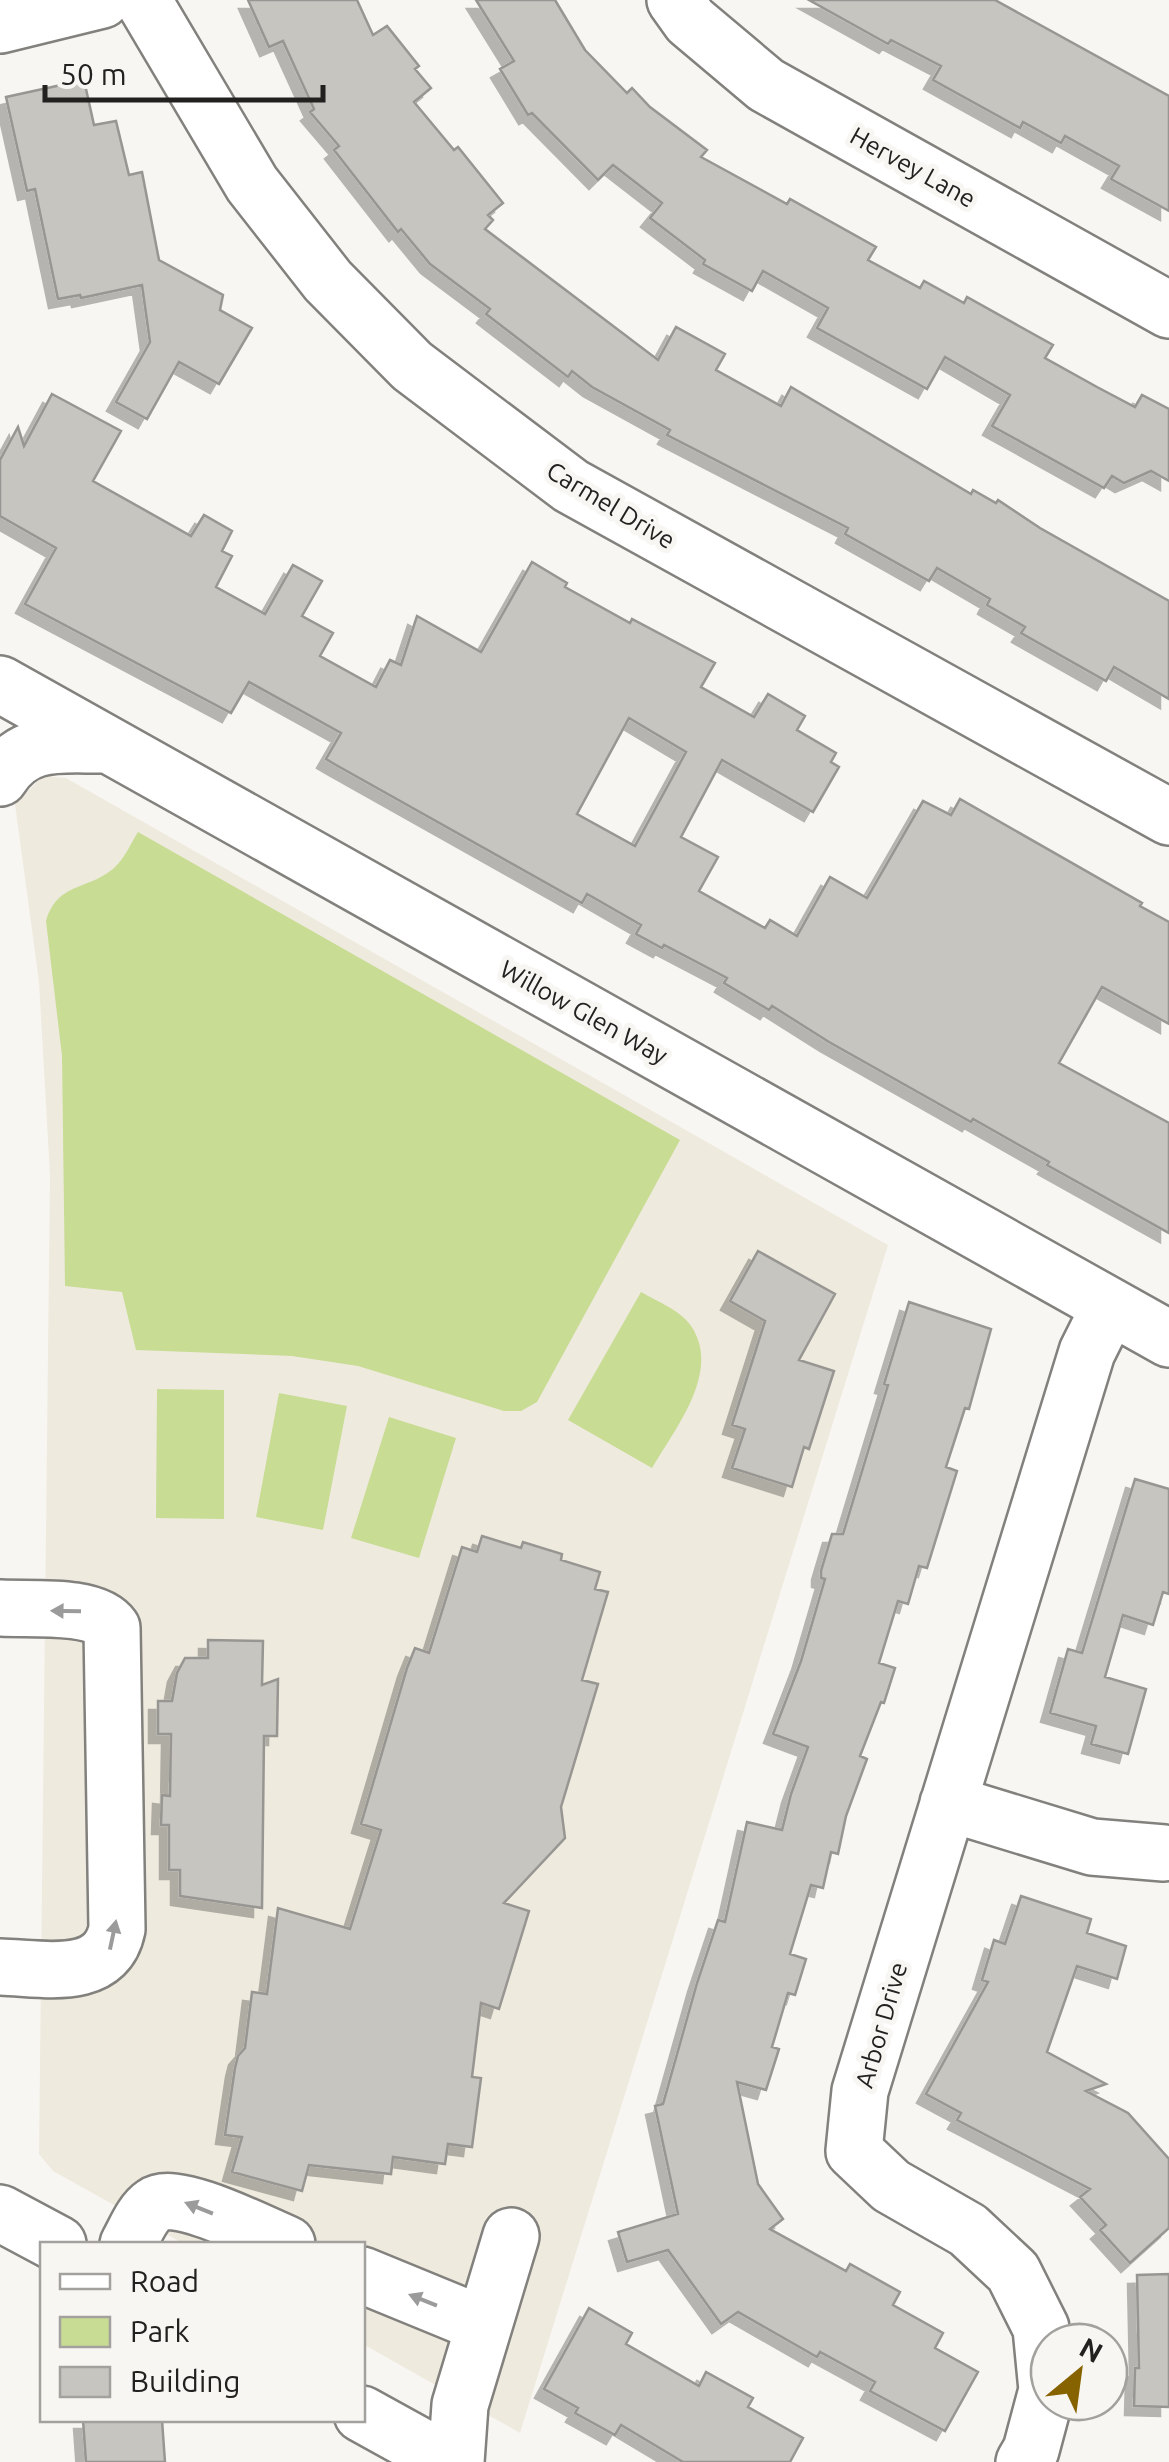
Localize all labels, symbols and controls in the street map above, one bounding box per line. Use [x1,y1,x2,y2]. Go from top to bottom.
scale bar [45,40,322,102]
text: 50 m [60,57,127,91]
street label: Hervey Lane [846,121,980,213]
street label: Carmel Drive [542,456,680,554]
street label: Willow Glen Way [495,954,673,1070]
one-way arrow [49,1603,81,1619]
one-way arrow [106,1919,121,1950]
street label: Arbor Drive [850,1959,912,2091]
one-way arrow [184,2200,214,2216]
legend [40,2242,365,2422]
text: Road [130,2264,199,2298]
one-way arrow [408,2292,438,2308]
text: Park [130,2314,190,2348]
north arrow [1029,2322,1129,2422]
text: N [1075,2331,1108,2368]
text: Building [130,2364,241,2398]

